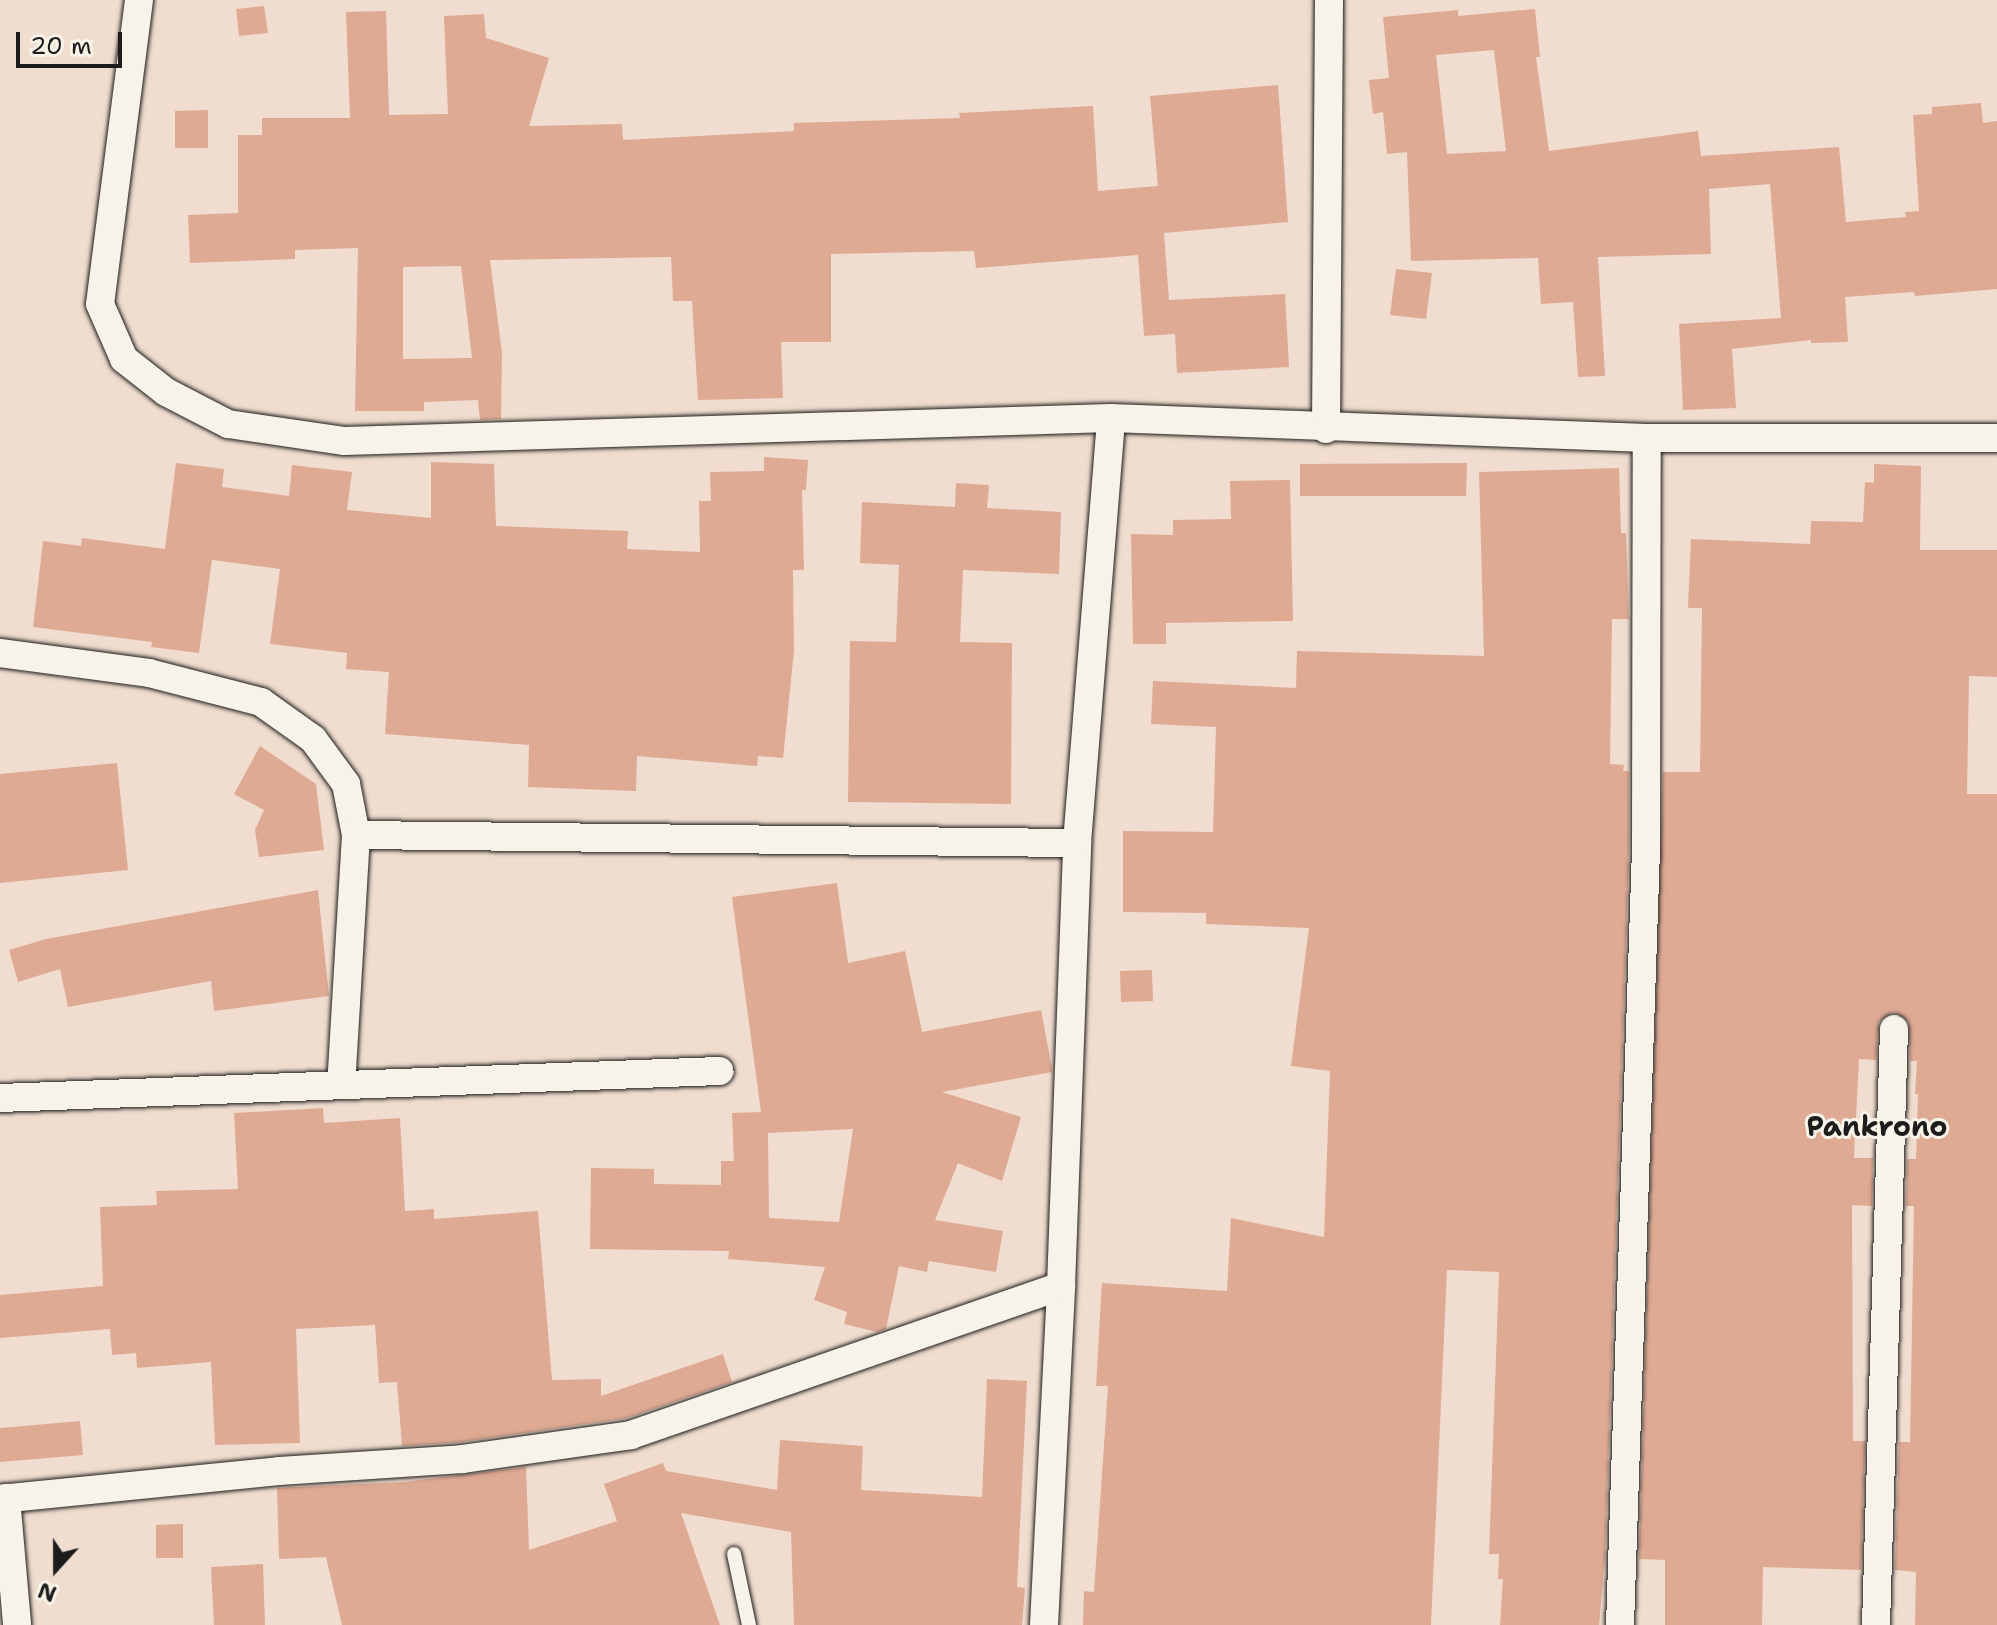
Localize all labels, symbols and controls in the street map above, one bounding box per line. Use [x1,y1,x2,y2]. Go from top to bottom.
scale bar [20,16,126,66]
text: 20 m [30,30,92,62]
district label: Pankrono [1806,1109,1948,1143]
north arrow [16,1529,96,1609]
text: N [34,1575,61,1609]

